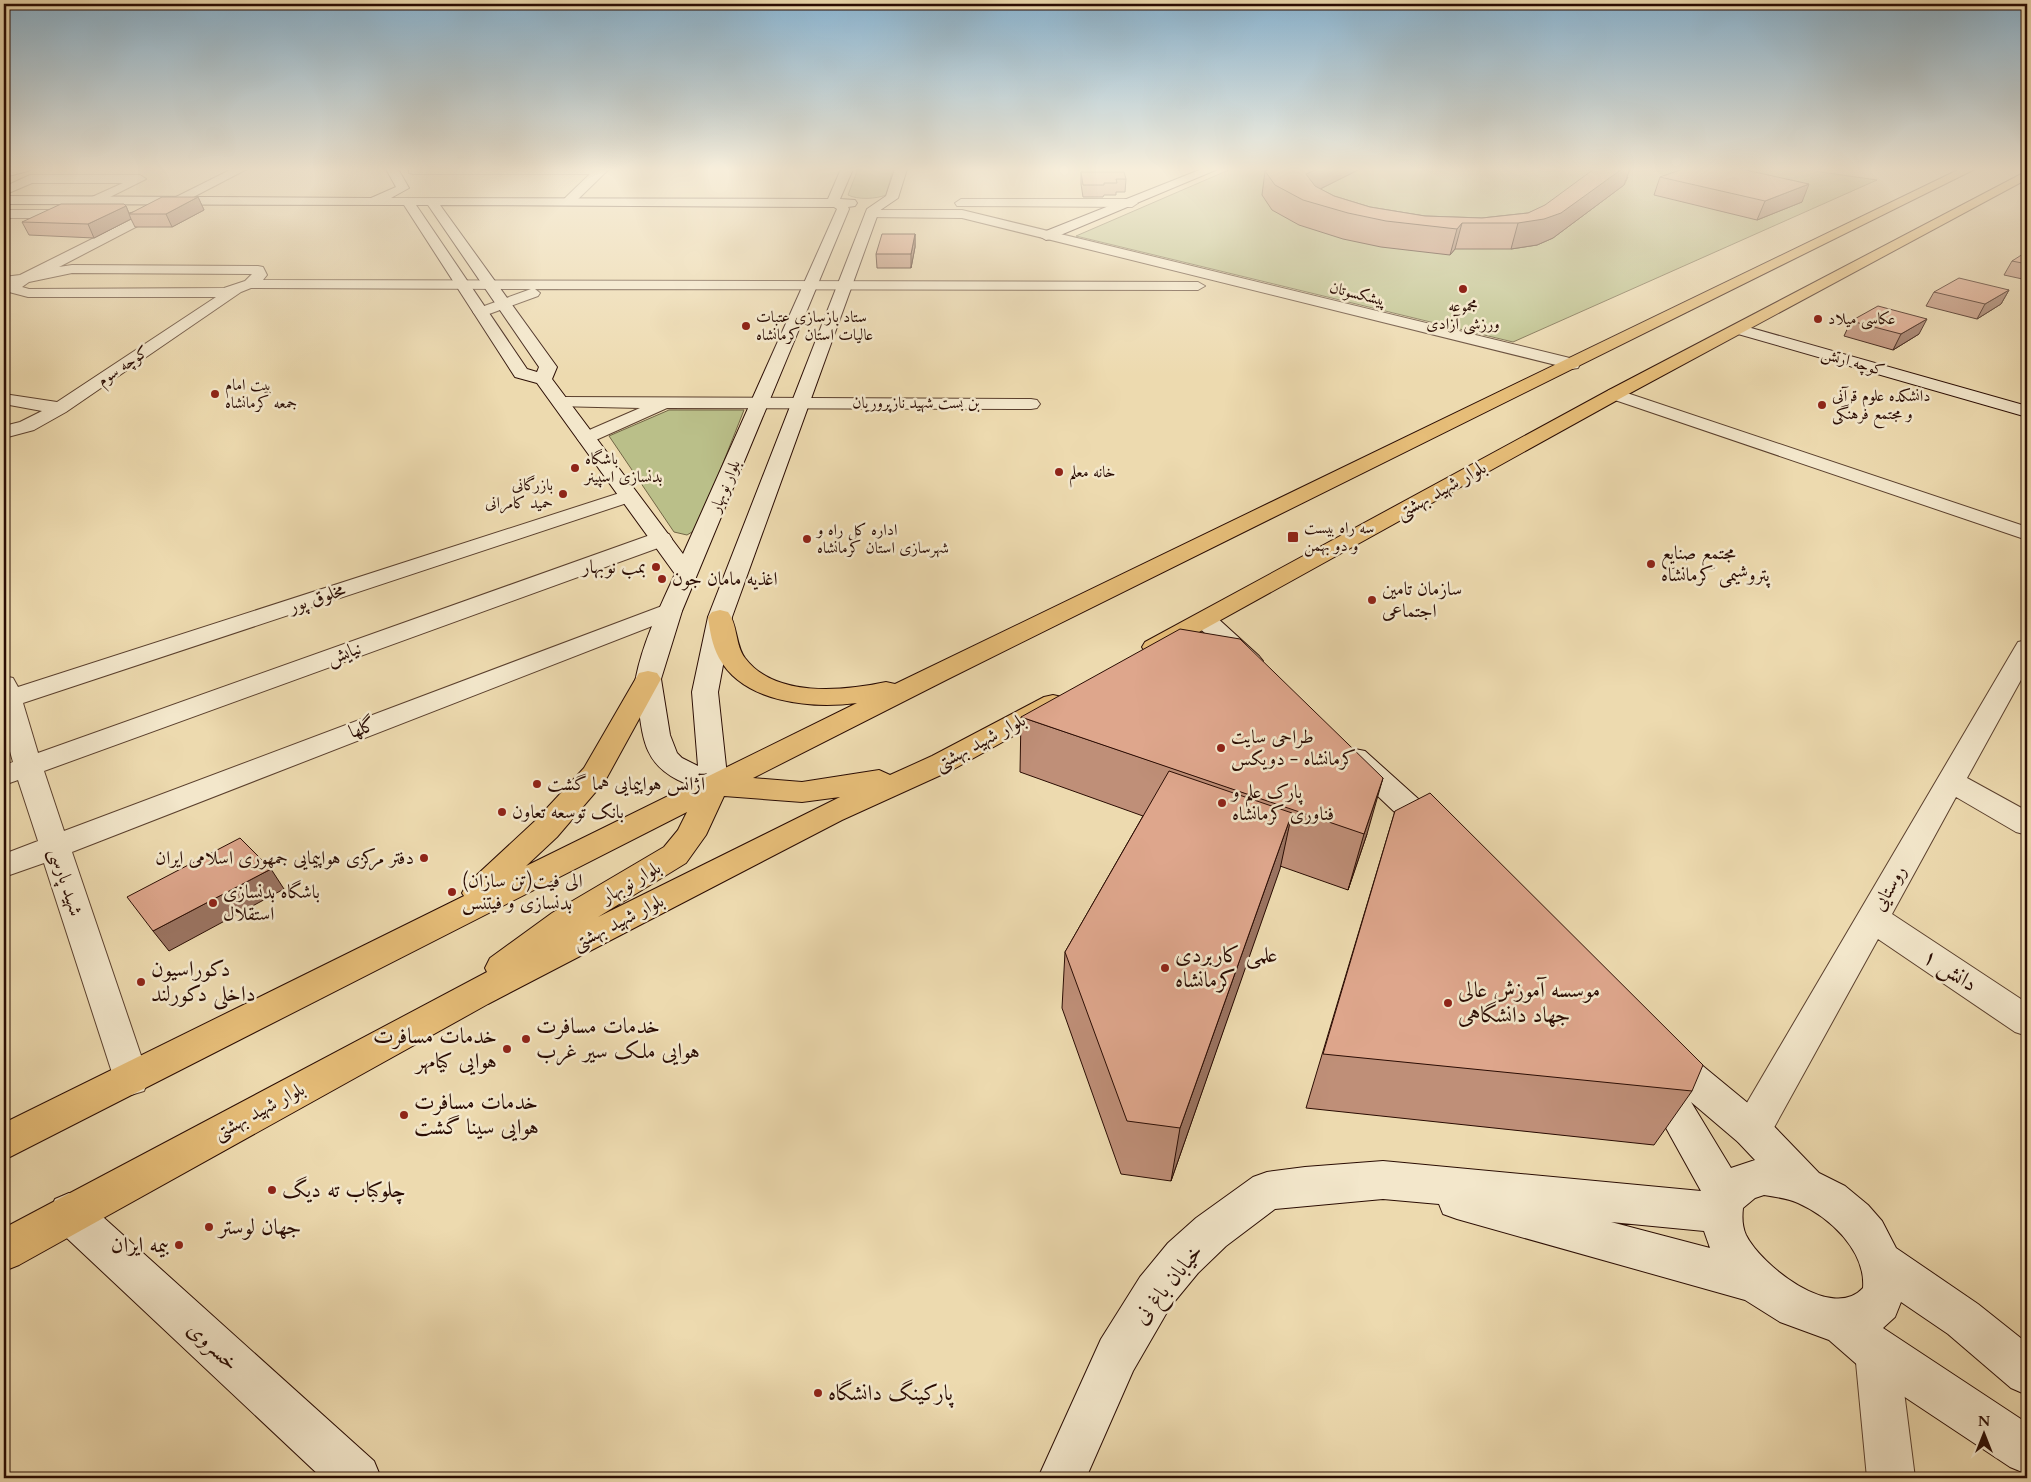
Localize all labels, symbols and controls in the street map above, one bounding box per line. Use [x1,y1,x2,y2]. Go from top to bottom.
street label: پیشکسوتان [1327,276,1389,312]
marker: مجموعه ورزشی آزادی [1457,283,1469,295]
place label: مجموعه ورزشی آزادی [1426,295,1500,335]
place label: ستاد بازسازی عتبات عالیات استان کرمانشاه [756,306,873,346]
place label: عکاسی میلاد [1828,308,1896,330]
marker: عکاسی میلاد [1812,313,1824,325]
marker: ستاد بازسازی عتبات عالیات استان کرمانشاه [740,320,752,332]
street label: کوچه سوم [93,341,155,394]
street label: کوچه ارتش [1819,342,1887,382]
place label: بیت امام جمعه کرمانشاه [225,374,297,414]
place label: دانشکده علوم قرآنی و مجتمع فرهنگی [1832,385,1930,429]
marker: بیت امام جمعه کرمانشاه [209,388,221,400]
street label: بن بست شهید نازپروریان [852,392,980,414]
marker: دانشکده علوم قرآنی و مجتمع فرهنگی [1816,399,1828,411]
place label: باشگاه بدنسازی اسپینر [583,448,663,488]
street label: بلوار شهید بهشتی [1391,454,1491,526]
street label: بلوار نوبهار [703,456,746,517]
place label: خانه معلم [1069,461,1116,488]
marker: باشگاه بدنسازی اسپینر [569,462,581,474]
marker: خانه معلم [1053,466,1065,478]
place label: بازرگانی حمید کامرانی [485,474,553,514]
marker: بازرگانی حمید کامرانی [557,488,569,500]
place label: سه راه بیست و دو بهمن [1304,517,1374,557]
place label: اداره کل راه و شهرسازی استان کرمانشاه [815,519,949,559]
marker: سه راه بیست و دو بهمن [1286,530,1300,544]
marker: اداره کل راه و شهرسازی استان کرمانشاه [801,533,813,545]
place label: مجتمع صنایع پتروشیمی کرمانشاه [1661,540,1771,588]
place label: بمب نوبهار [580,554,646,580]
marker: مجتمع صنایع پتروشیمی کرمانشاه [1645,558,1657,570]
marker: بمب نوبهار [650,561,662,573]
place label: اغذیه مامان جون [672,566,778,592]
marker: اغذیه مامان جون [656,573,668,585]
street label: مخلوق پور [283,576,349,620]
place label: سازمان تامین اجتماعی [1382,576,1462,624]
marker: سازمان تامین اجتماعی [1366,594,1378,606]
street label: نیایش [323,635,365,671]
street label: بلوار شهید بهشتی [930,707,1030,777]
street label: گلها [345,711,379,745]
place label: طراحی سایت کرمانشاه - دویکس [1231,724,1356,772]
marker: طراحی سایت کرمانشاه - دویکس [1215,742,1227,754]
place label: آژانس هواپیمایی هما گشت [547,771,707,797]
marker: آژانس هواپیمایی هما گشت [531,778,543,790]
place label: پارک علم و فناوری کرمانشاه [1230,779,1334,827]
marker: پارک علم و فناوری کرمانشاه [1216,797,1228,809]
place label: بانک توسعه تعاون [512,799,624,825]
marker: بانک توسعه تعاون [496,806,508,818]
street label: شهید پارسی [43,845,89,919]
place label: دفتر مرکزی هواپیمایی جمهوری اسلامی ایران [155,845,414,871]
marker: دفتر مرکزی هواپیمایی جمهوری اسلامی ایران [418,852,430,864]
street label: بلوار نوبهار [595,854,666,911]
street label: روستایی [1866,860,1912,916]
place label: الی فیت(تن سازان) بدنسازی و فیتنس [462,868,583,916]
place label: باشگاه بدنسازی استقلال [223,879,320,927]
marker: الی فیت(تن سازان) بدنسازی و فیتنس [446,886,458,898]
street label: بلوار شهید بهشتی [568,888,668,956]
marker: باشگاه بدنسازی استقلال [207,897,219,909]
place label: علمی کاربردی کرمانشاه [1175,940,1277,995]
street label: دانش ۱ [1917,941,1983,999]
place label: دکوراسیون داخلی دکورلند [151,954,256,1010]
marker: علمی کاربردی کرمانشاه [1159,962,1171,974]
place label: موسسه آموزش عالی جهاد دانشگاهی [1458,975,1600,1030]
marker: دکوراسیون داخلی دکورلند [135,976,147,988]
marker: موسسه آموزش عالی جهاد دانشگاهی [1442,997,1454,1009]
place label: خدمات مسافرت هوایی ملک سیر غرب [536,1011,700,1066]
place label: خدمات مسافرت هوایی کیامهر [373,1021,497,1076]
marker: خدمات مسافرت هوایی ملک سیر غرب [520,1033,532,1045]
marker: خدمات مسافرت هوایی کیامهر [501,1043,513,1055]
street label: بلوار شهید بهشتی [209,1076,309,1146]
place label: خدمات مسافرت هوایی سینا گشت [414,1087,539,1142]
marker: خدمات مسافرت هوایی سینا گشت [398,1109,410,1121]
place label: چلوکباب ته دیگ [282,1175,406,1205]
marker: چلوکباب ته دیگ [266,1184,278,1196]
place label: جهان لوستر [217,1212,302,1242]
marker: جهان لوستر [203,1221,215,1233]
place label: بیمه ایران [111,1230,169,1260]
street label: خیابان باغ نی [1126,1237,1212,1333]
marker: بیمه ایران [173,1239,185,1251]
street label: خسروی [181,1314,245,1378]
place label: پارکینگ دانشگاه [828,1378,955,1409]
marker: پارکینگ دانشگاه [812,1387,824,1399]
north arrow [1958,1410,2008,1460]
text: N [1978,1412,1990,1431]

